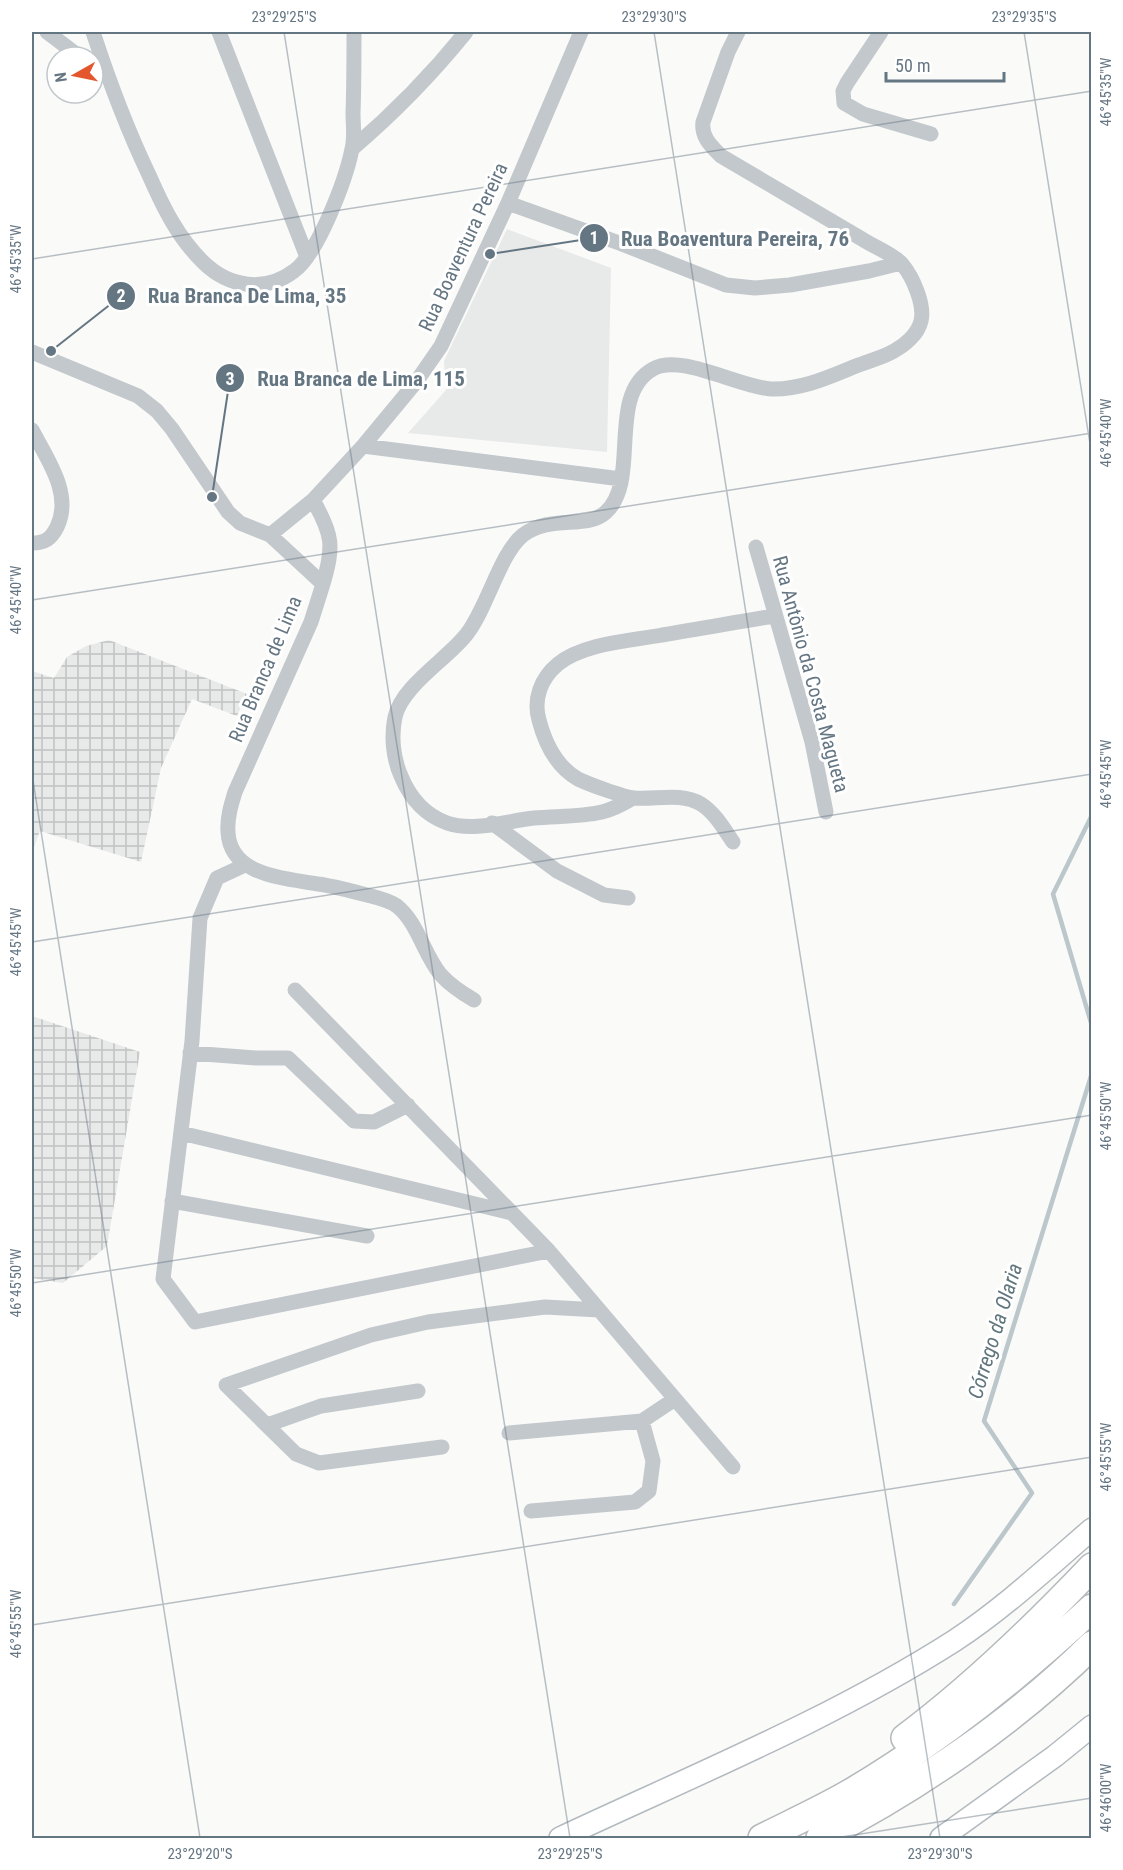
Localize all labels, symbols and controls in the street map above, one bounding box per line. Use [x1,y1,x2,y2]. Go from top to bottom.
text: 23°29'25"S [251,8,317,26]
text: 23°29'30"S [621,8,687,26]
text: 23°29'35"S [991,8,1057,26]
north arrow [45,45,105,105]
scale bar [886,45,1004,83]
text: 50 m [895,55,930,76]
text: 46°45'35"W [1097,57,1115,126]
text: N [51,71,71,84]
street label: Rua Boaventura Pereira [413,159,513,335]
callout: Rua Boaventura Pereira, 76 [579,219,861,258]
text: 46°45'35"W [7,224,25,293]
text: 1 [589,227,599,248]
text: Rua Boaventura Pereira, 76 [621,227,849,251]
callout: Rua Branca De Lima, 35 [106,276,358,315]
text: Rua Branca De Lima, 35 [148,284,346,308]
text: 2 [116,285,126,306]
callout: Rua Branca de Lima, 115 [215,359,477,398]
text: Rua Branca de Lima, 115 [257,367,465,391]
text: 3 [225,368,235,389]
text: 46°45'40"W [1097,398,1115,467]
street label: Rua Antônio da Costa Magueta [768,553,854,795]
text: 46°45'40"W [7,565,25,634]
street label: Rua Branca de Lima [223,592,307,746]
text: 46°45'45"W [1097,739,1115,808]
text: 46°45'45"W [7,907,25,976]
text: 46°45'50"W [1097,1081,1115,1150]
text: 46°45'50"W [7,1248,25,1317]
water label: Córrego da Olaria [963,1260,1027,1402]
text: 46°45'55"W [1097,1422,1115,1491]
text: 46°45'55"W [7,1589,25,1658]
text: 46°46'00"W [1097,1763,1115,1832]
text: 23°29'20"S [167,1845,233,1863]
text: 23°29'25"S [537,1845,603,1863]
text: 23°29'30"S [907,1845,973,1863]

